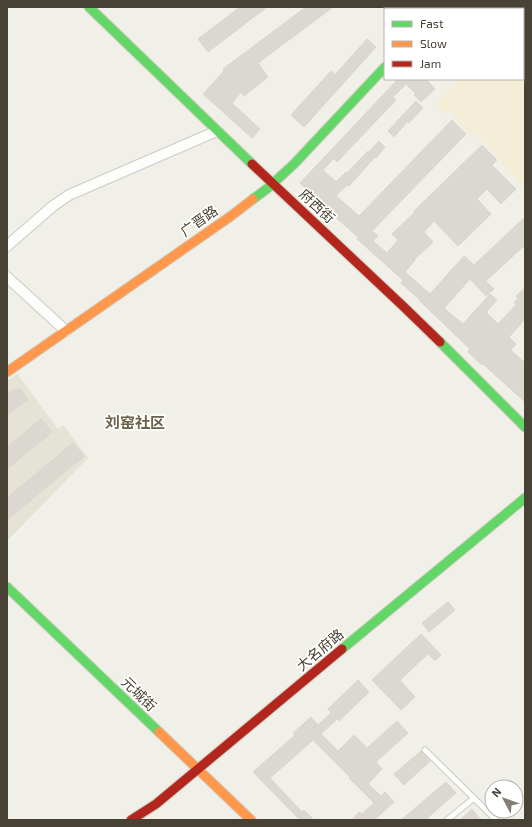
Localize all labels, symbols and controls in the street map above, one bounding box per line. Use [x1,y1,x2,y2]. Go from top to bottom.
legend [384,8,524,80]
text: Fast [420,16,444,30]
text: Slow [420,36,447,50]
text: Jam [420,56,441,70]
street label: 府西街 [296,185,338,226]
street label: 广晋路 [177,202,221,240]
district label: 刘窑社区 [105,413,165,431]
street label: 大名府路 [293,625,347,674]
street label: 元城街 [118,673,160,714]
north arrow [484,779,524,819]
text: N [489,785,504,799]

